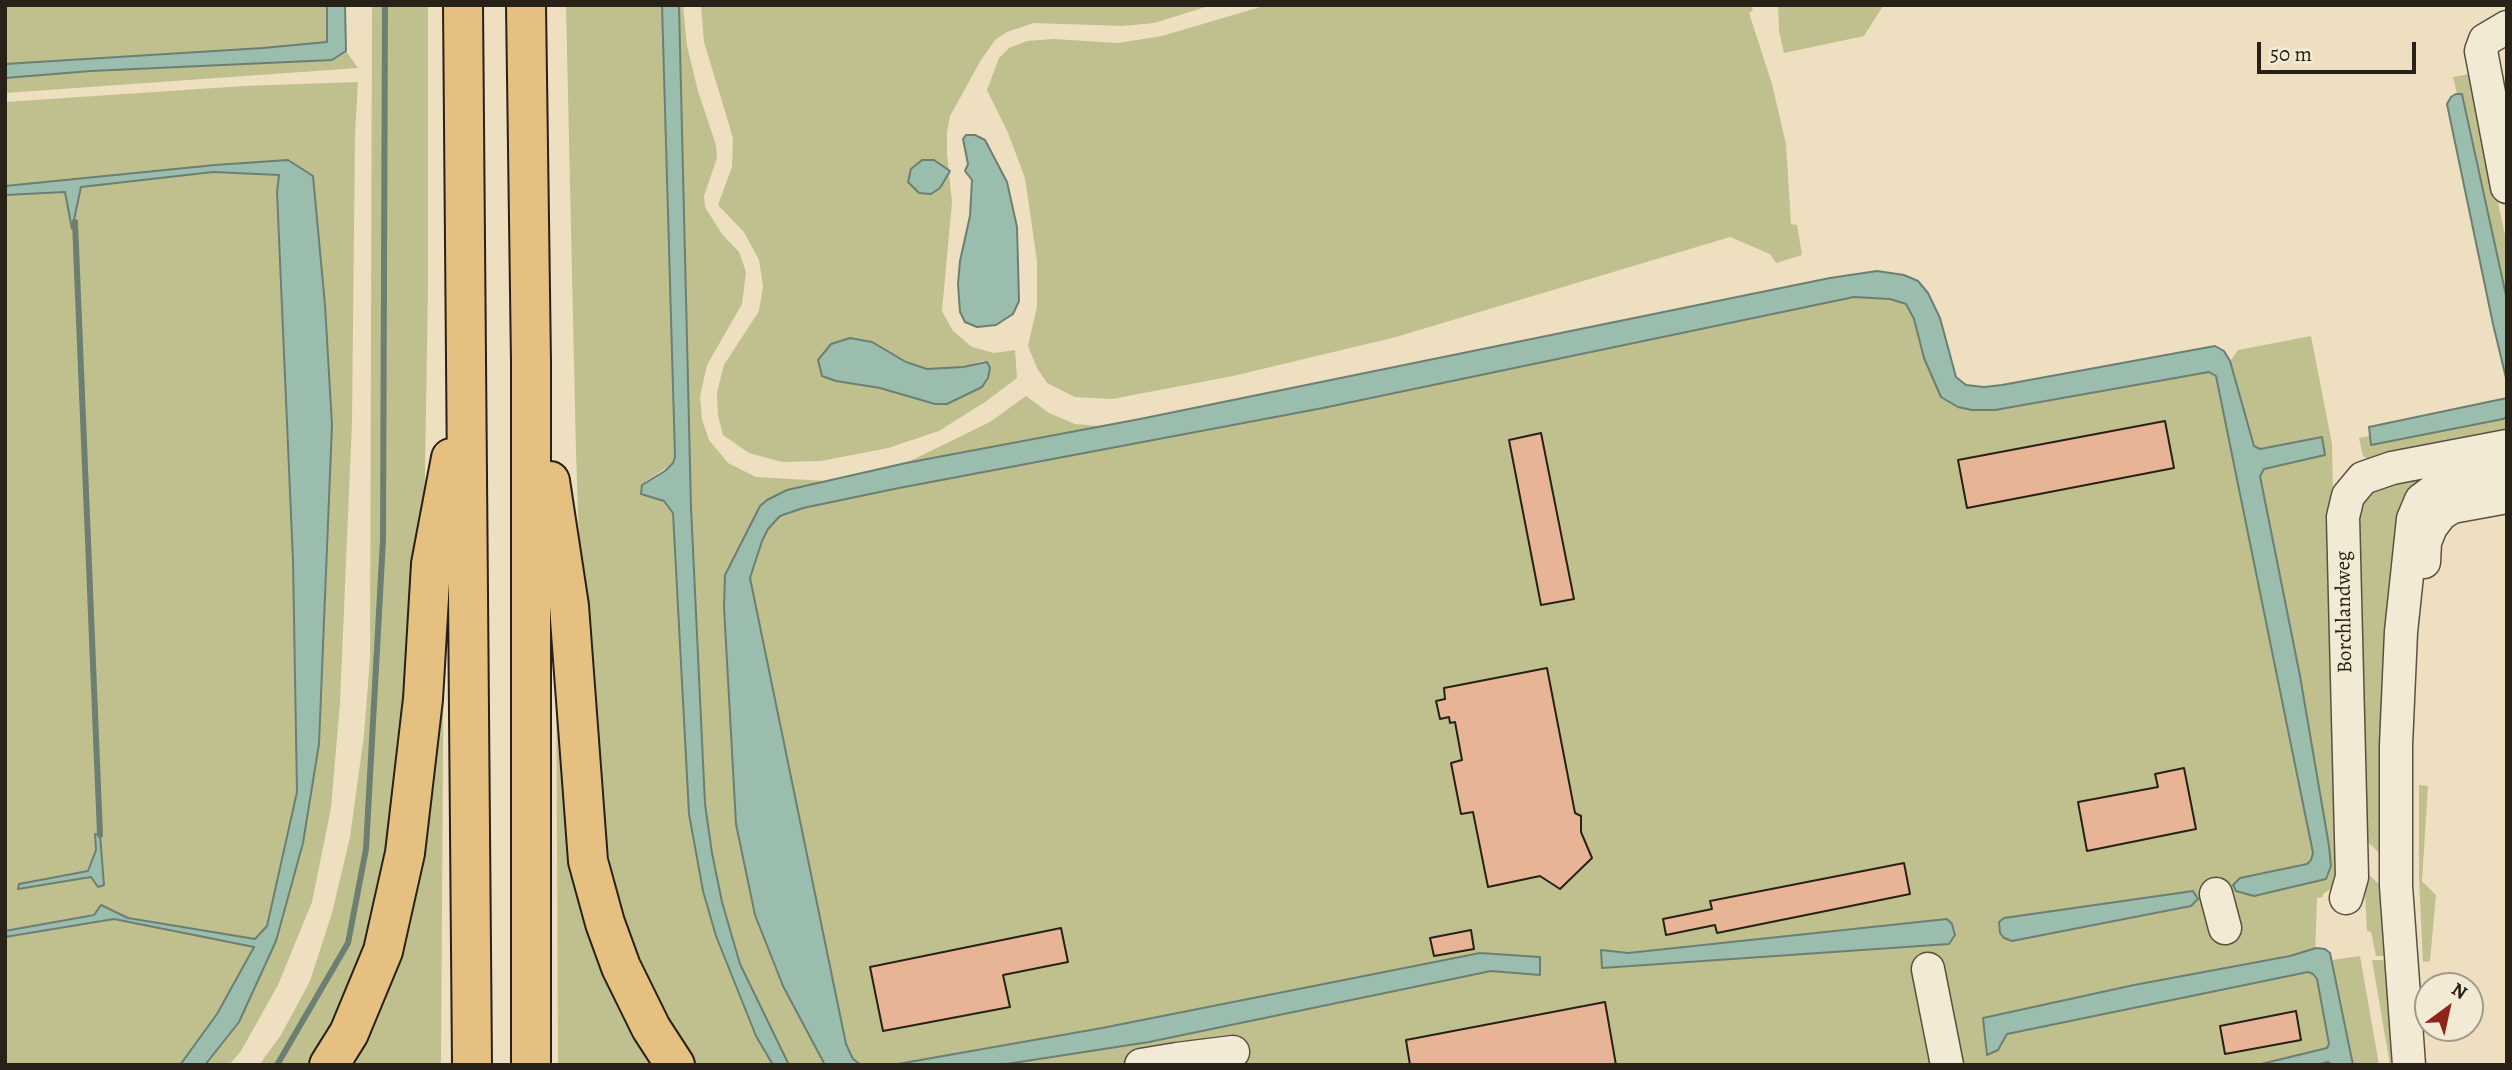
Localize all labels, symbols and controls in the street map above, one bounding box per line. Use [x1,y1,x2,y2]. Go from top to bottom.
scale bar [2260,28,2419,72]
text: 50 m [2270,40,2312,68]
street label: Borchlandweg [2331,550,2359,674]
north arrow [2414,972,2484,1042]
text: N [2446,976,2472,1006]

